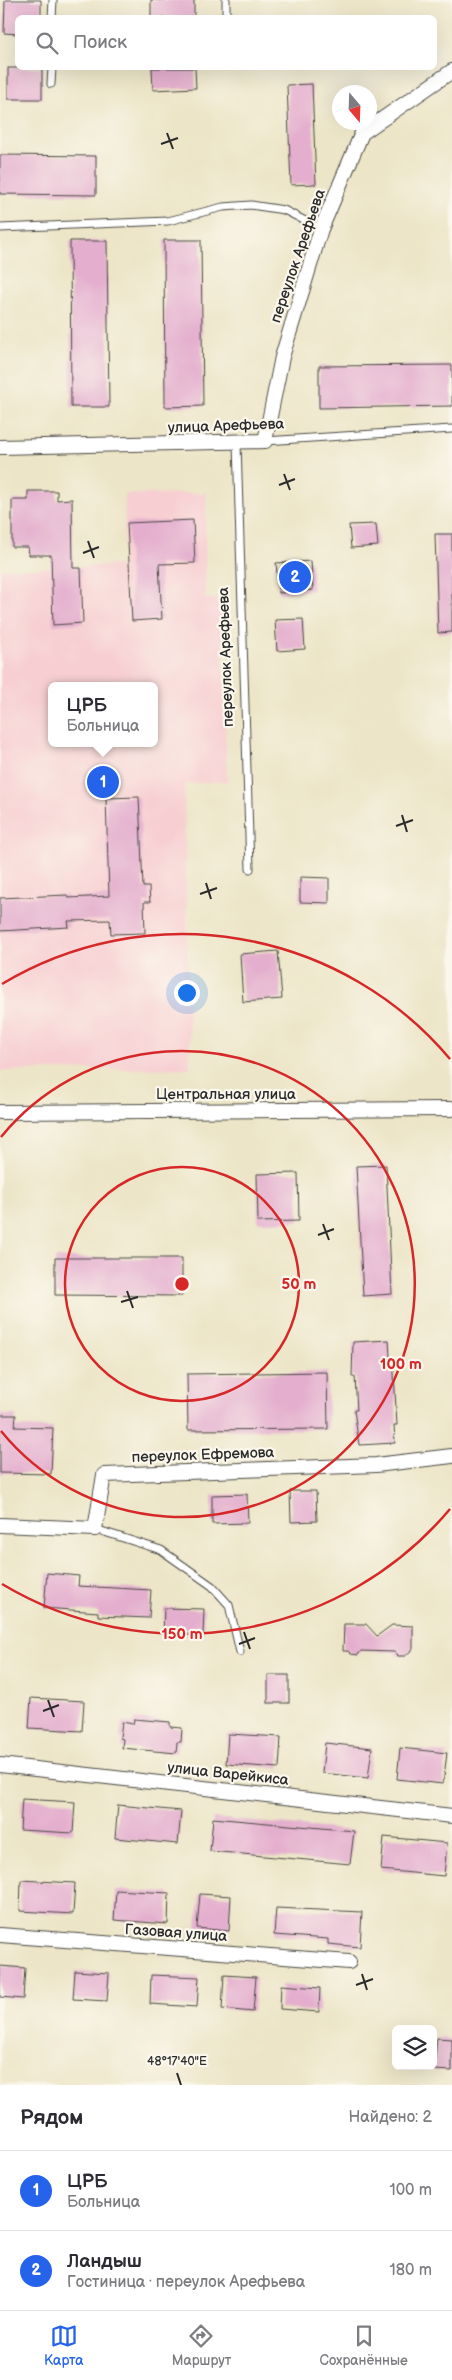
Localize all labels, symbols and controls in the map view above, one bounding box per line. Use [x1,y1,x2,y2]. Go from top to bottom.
search box [15,15,437,70]
icon: search [33,29,61,57]
text: Поиск [73,31,127,54]
north arrow [332,85,377,130]
street label: переулок Арефьева [266,187,330,325]
street label: улица Арефьева [167,414,285,438]
pin: 2 [279,558,311,596]
street label: переулок Арефьева [214,587,238,727]
popup [48,682,158,747]
text: ЦРБ [66,694,107,717]
text: Больница [66,717,140,736]
pin: 1 [87,763,119,801]
your location [174,980,200,1006]
street label: Центральная улица [156,1085,296,1104]
centre of rings [173,1275,191,1293]
text: 50 m [282,1275,317,1294]
text: 100 m [380,1355,422,1374]
street label: переулок Ефремова [131,1443,275,1467]
text: 150 m [161,1625,203,1644]
street label: улица Варейкиса [166,1758,290,1790]
street label: Газовая улица [124,1920,228,1946]
map controls [392,2025,437,2070]
button: layers [392,2025,437,2070]
text: 48°17'40"E [147,2054,207,2069]
text: Рядом [20,2105,83,2130]
text: Найдено: 2 [348,2108,432,2127]
text: ЦРБ [67,2170,107,2193]
text: 1 [33,2181,39,2200]
text: 100 m [389,2181,432,2200]
text: Больница [67,2193,140,2212]
text: Ландыш [67,2250,142,2273]
text: 2 [31,2261,41,2280]
text: 180 m [390,2261,432,2280]
text: Гостиница · переулок Арефьева [67,2273,305,2292]
tab: Карта [44,2322,84,2369]
tab: Маршрут [172,2322,231,2369]
tab: Сохранённые [319,2322,408,2369]

